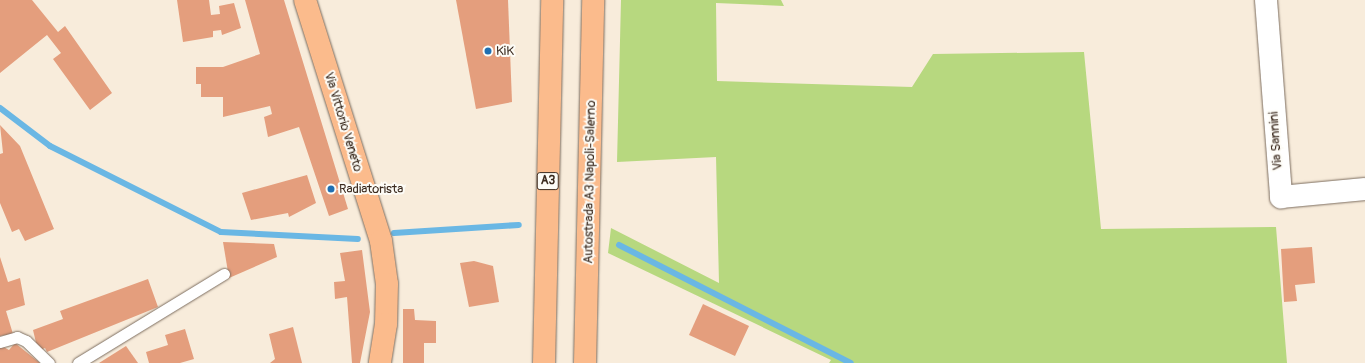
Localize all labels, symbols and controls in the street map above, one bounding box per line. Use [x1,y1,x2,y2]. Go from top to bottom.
place label: KiK [496,43,514,59]
marker: KiK [483,46,493,56]
street label: Via Vittorio Veneto [320,70,366,174]
street label: Autostrada A3 Napoli-Salerno [581,100,599,264]
street label: Via Sannini [1266,111,1286,171]
road number: A3 [536,171,560,191]
place label: Radiatorista [339,181,403,197]
marker: Radiatorista [326,184,336,194]

